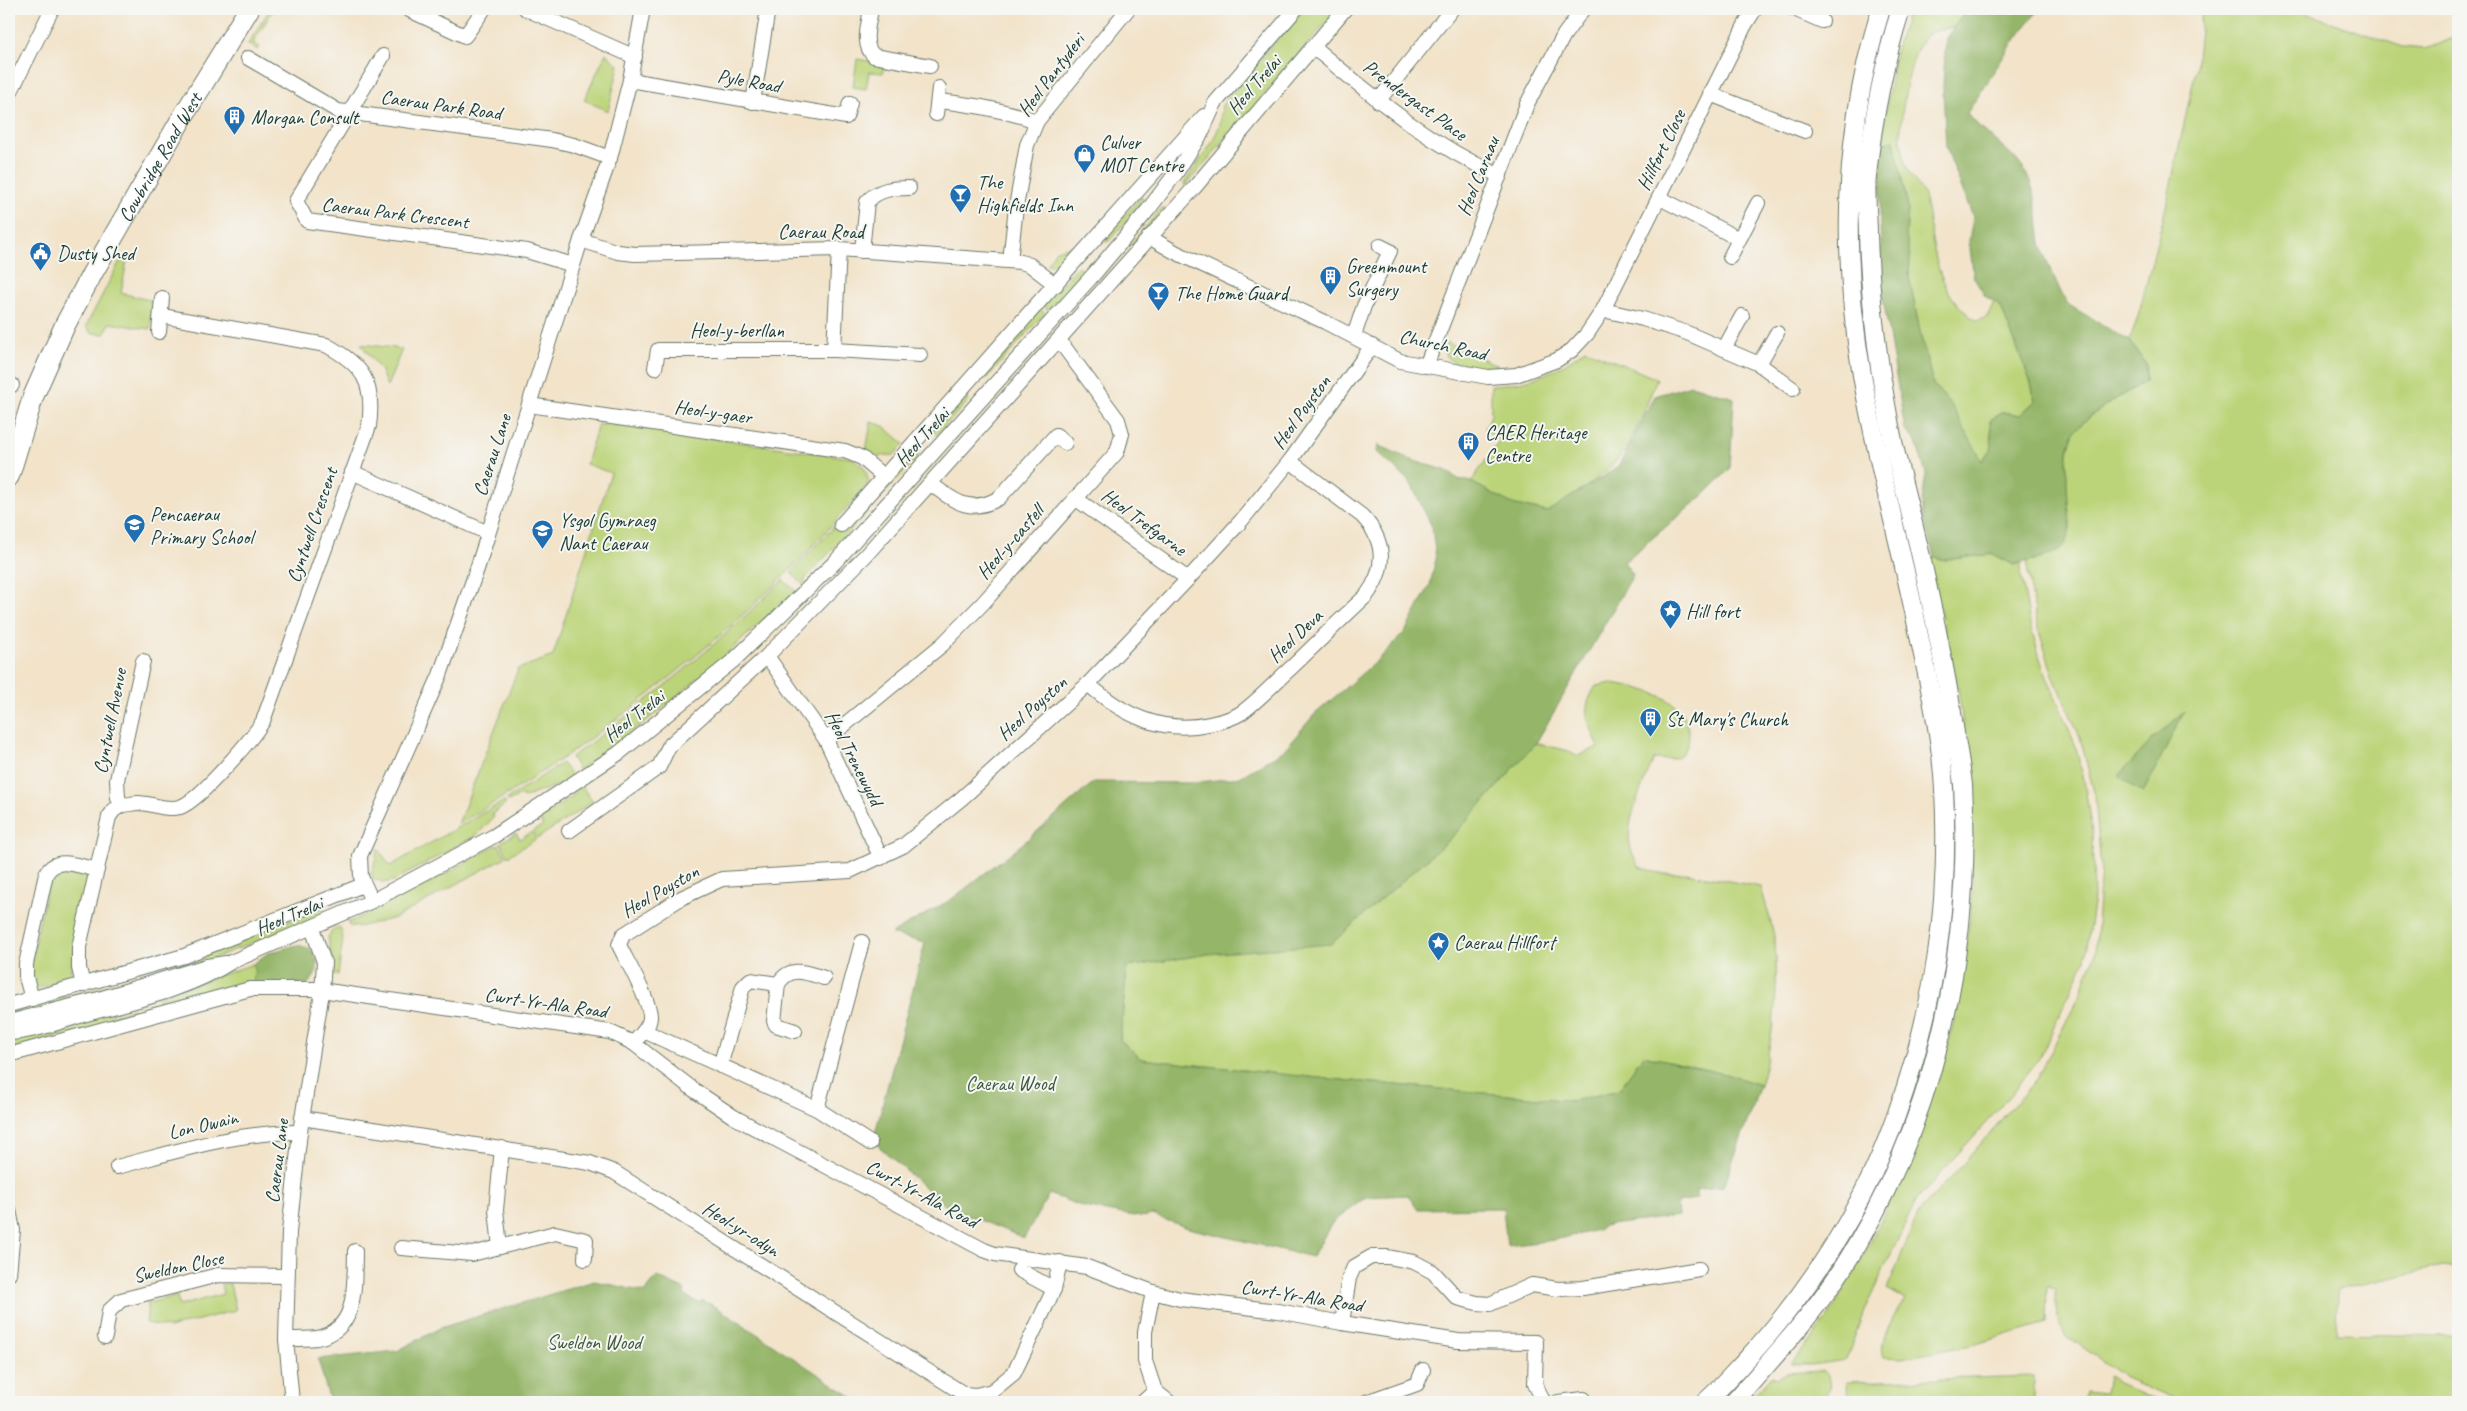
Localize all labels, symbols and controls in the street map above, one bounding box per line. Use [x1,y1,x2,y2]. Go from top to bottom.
street label: Heol Pantyderi [1012,27,1092,121]
street label: Heol Trelai [1221,48,1288,120]
street label: Prendergast Place [1358,54,1473,147]
street label: Pyle Road [715,63,786,99]
street label: Caerau Park Road [379,84,506,126]
street label: Cowbridge Road West [112,86,208,226]
street label: Hillfort Close [1631,104,1692,194]
building icon: Morgan Consult [223,105,247,136]
place label: Morgan Consult [251,105,361,130]
place label: Culver MOT Centre [1100,130,1185,178]
street label: Heol Carnau [1451,131,1506,219]
shop icon: Culver MOT Centre [1072,142,1096,173]
place label: The Highfields Inn [977,170,1074,218]
bar icon: The Highfields Inn [949,182,973,213]
street label: Caerau Park Crescent [320,192,472,235]
street label: Caerau Road [778,219,867,244]
public building icon: Dusty Shed [29,241,53,272]
place label: Dusty Shed [57,241,138,266]
place label: Greenmount Surgery [1346,254,1429,302]
building icon: Greenmount Surgery [1318,265,1342,296]
bar icon: The Home Guard [1147,281,1171,312]
place label: The Home Guard [1175,281,1291,306]
street label: Heol-y-berllan [690,318,785,343]
street label: Church Road [1397,324,1492,367]
street label: Heol Poyston [1266,369,1337,454]
street label: Heol-y-gaer [673,394,755,430]
street label: Heol Trelai [889,401,956,472]
street label: Caerau Lane [467,410,517,499]
place label: CAER Heritage Centre [1485,420,1588,468]
building icon: CAER Heritage Centre [1457,431,1481,462]
street label: Cyntwell Crescent [281,462,344,586]
street label: Heol Trefgarne [1096,483,1193,562]
street label: Heol-y-castell [971,497,1052,584]
place label: Pencaerau Primary School [150,502,256,550]
place label: Ysgol Gymraeg Nant Caerau [559,508,657,556]
school or university icon: Pencaerau Primary School [122,513,146,544]
school or university icon: Ysgol Gymraeg Nant Caerau [531,519,555,550]
place icon: Hill fort [1658,599,1682,630]
place label: Hill fort [1686,599,1742,624]
street label: Heol Deva [1262,603,1328,668]
street label: Cyntwell Avenue [88,665,133,776]
street label: Heol Poyston [992,669,1073,746]
street label: Heol Trelai [598,683,671,748]
street label: Heol Trenewydd [819,706,890,812]
building icon: St Mary's Church [1638,707,1662,738]
place label: St Mary's Church [1666,707,1789,732]
street label: Heol Poyston [617,858,704,923]
street label: Heol Trelai [252,890,329,941]
place icon: Caerau Hillfort [1426,930,1450,961]
place label: Caerau Hillfort [1454,930,1558,955]
street label: Cwrt-Yr-Ala Road [483,982,612,1024]
park label: Caerau Wood [966,1071,1057,1096]
street label: Lon Owain [166,1105,241,1145]
street label: Caerau Lane [259,1116,295,1204]
street label: Cwrt-Yr-Ala Road [862,1154,985,1235]
street label: Heol-yr-odyn [698,1196,785,1263]
street label: Sweldon Close [131,1245,227,1289]
street label: Cwrt-Yr-Ala Road [1239,1274,1368,1318]
park label: Sweldon Wood [547,1330,644,1355]

